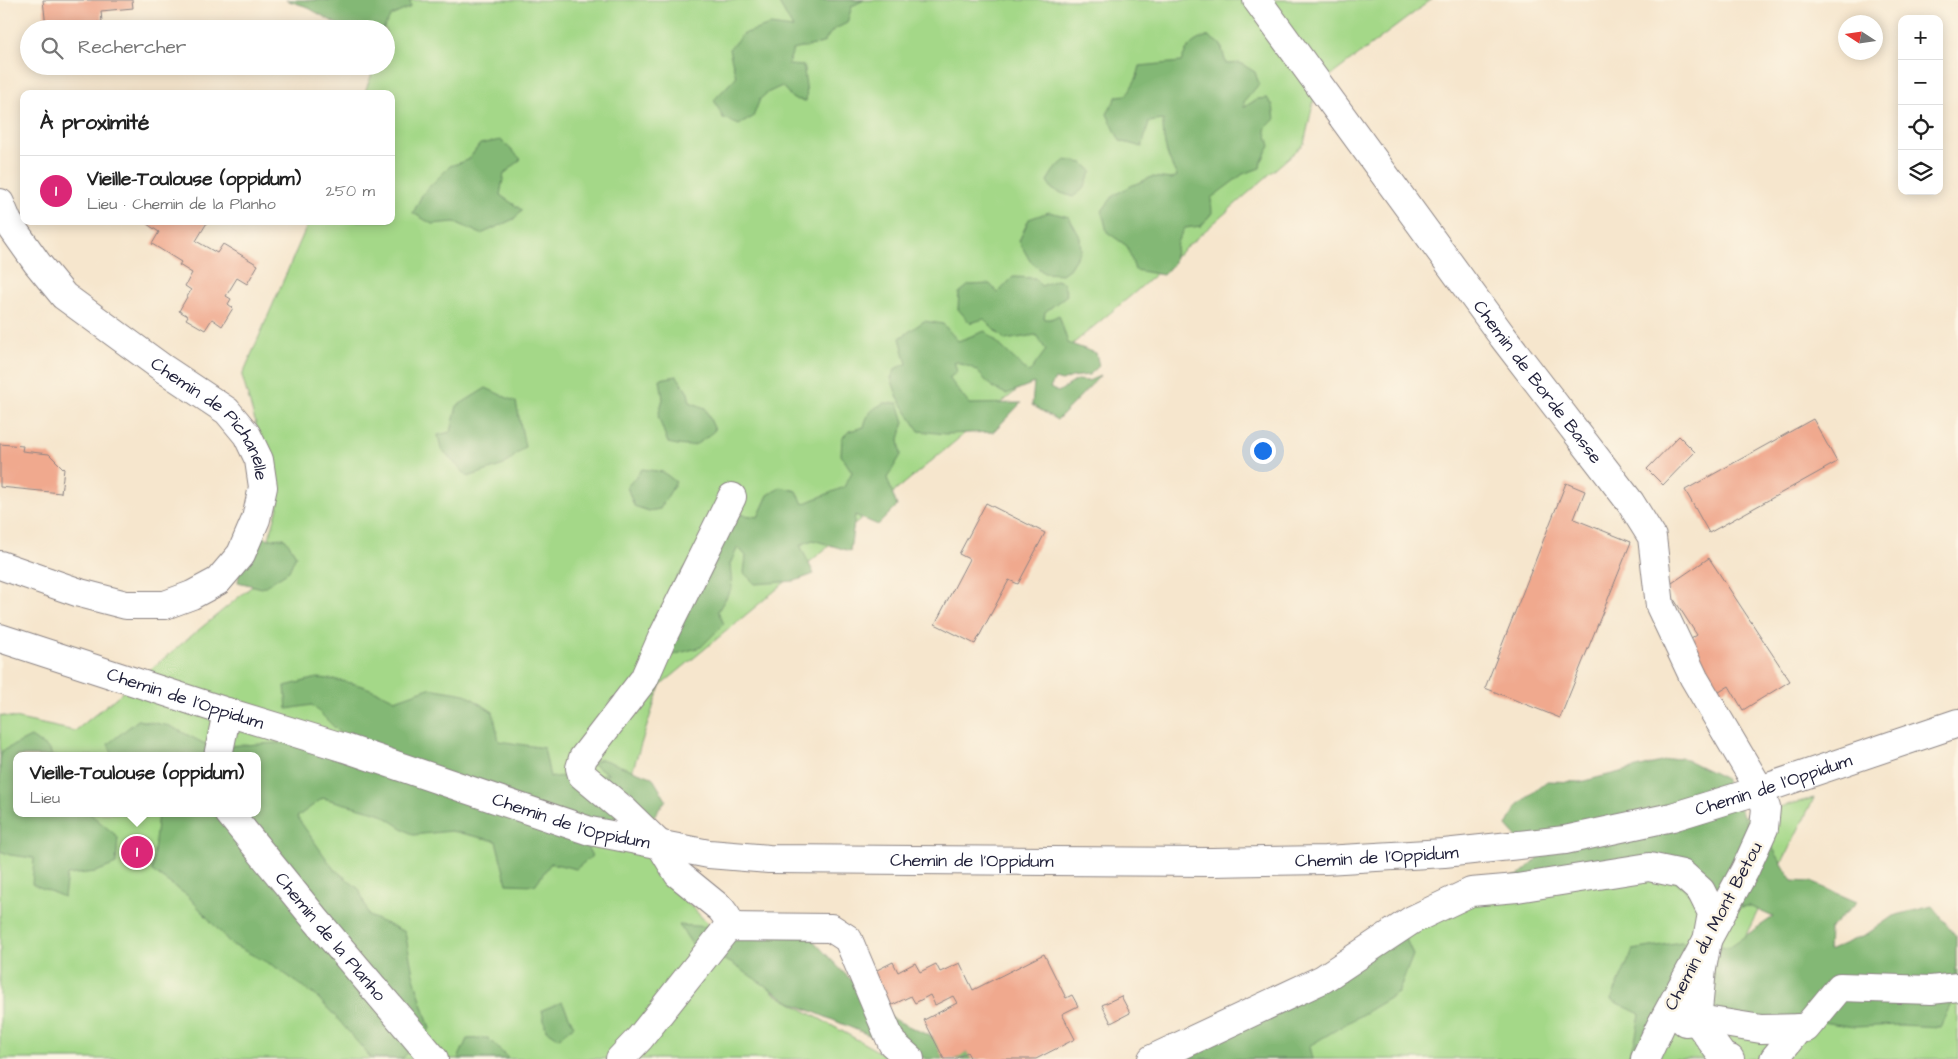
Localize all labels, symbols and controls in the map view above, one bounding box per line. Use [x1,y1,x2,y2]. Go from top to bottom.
north arrow [1838,15,1883,60]
map controls [1898,15,1943,195]
button: + [1898,15,1943,60]
search box [20,20,395,75]
icon: search [38,34,66,62]
text: Rechercher [78,34,186,61]
button: − [1898,60,1943,105]
button: locate [1898,105,1943,150]
text: À proximité [40,108,149,137]
button: layers [1898,150,1943,195]
text: Vieille-Toulouse (oppidum) [87,166,301,193]
text: 1 [55,180,57,202]
text: 250 m [326,180,375,202]
text: Lieu · Chemin de la Planho [87,193,276,215]
street label: Chemin de Borde Basse [1467,295,1608,469]
street label: Chemin de Pichanelle [145,351,274,482]
your location [1250,438,1276,464]
street label: Chemin de l'Oppidum [104,662,267,736]
street label: Chemin de l'Oppidum [1692,748,1855,822]
popup [13,752,261,817]
text: Vieille-Toulouse (oppidum) [30,760,244,787]
text: Lieu [30,787,60,809]
street label: Chemin de l'Oppidum [489,787,652,855]
pin: 1 [121,833,153,871]
street label: Chemin du Mont Betou [1658,838,1768,1015]
street label: Chemin de l'Oppidum [1295,840,1460,874]
street label: Chemin de l'Oppidum [890,848,1054,874]
street label: Chemin de la Planho [269,867,392,1007]

